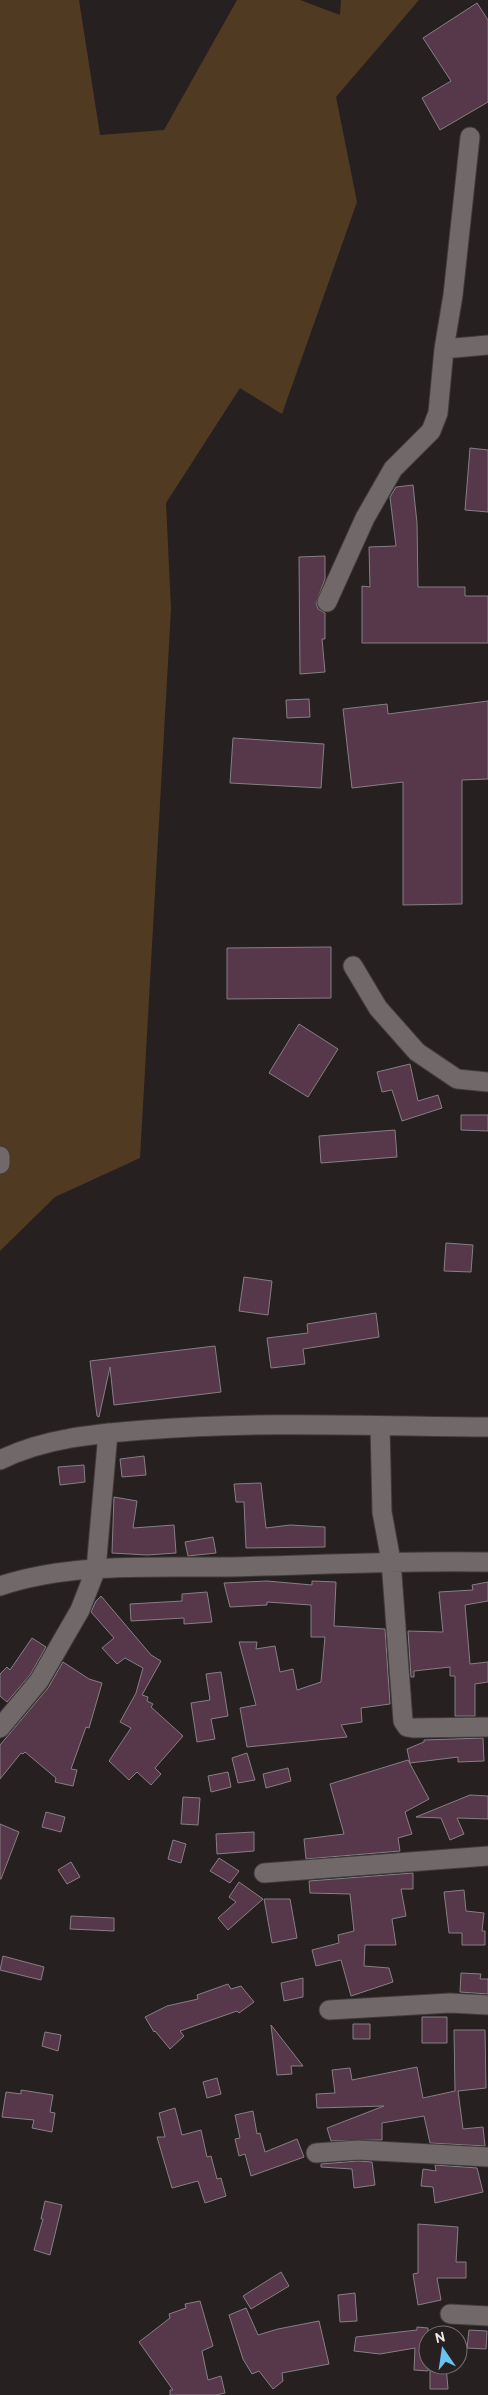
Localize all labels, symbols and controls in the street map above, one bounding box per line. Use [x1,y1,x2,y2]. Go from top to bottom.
north arrow [418,2325,468,2375]
text: N [434,2329,447,2348]

